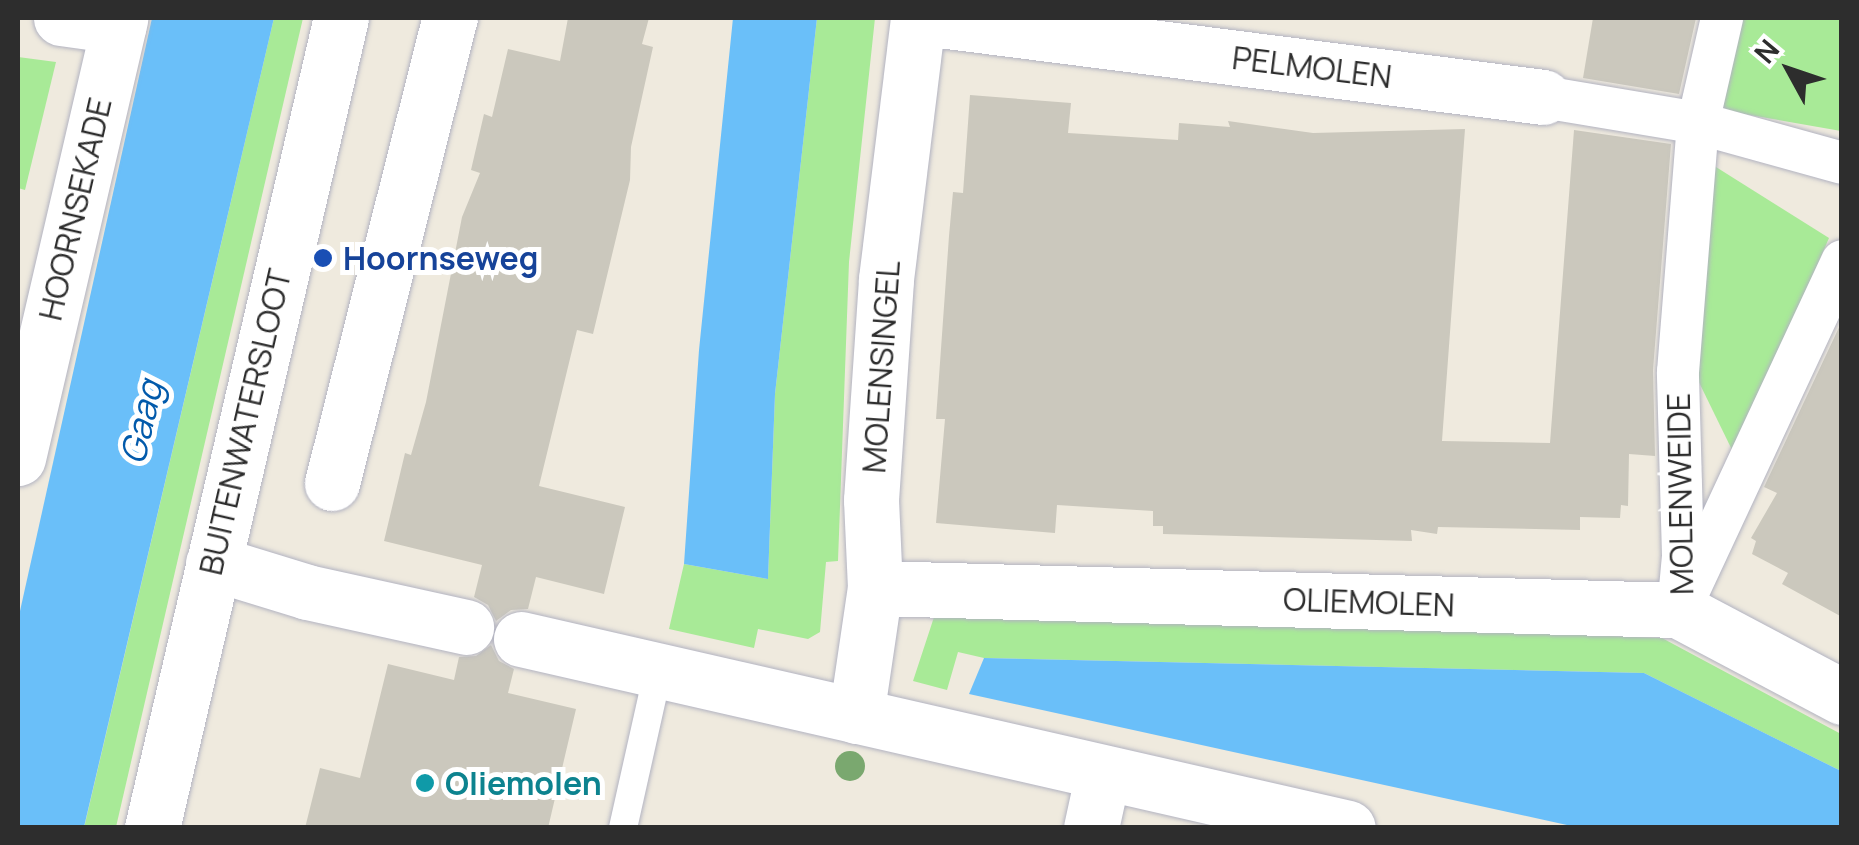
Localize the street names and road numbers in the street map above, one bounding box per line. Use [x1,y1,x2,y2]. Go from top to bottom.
street label: PELMOLEN [1230,38,1394,96]
street label: HOORNSEKADE [31,94,119,324]
street label: MOLENSINGEL [854,260,908,474]
street label: BUITENWATERSLOOT [191,265,299,579]
street label: MOLENWEIDE [1659,393,1701,595]
street label: OLIEMOLEN [1283,580,1455,624]

